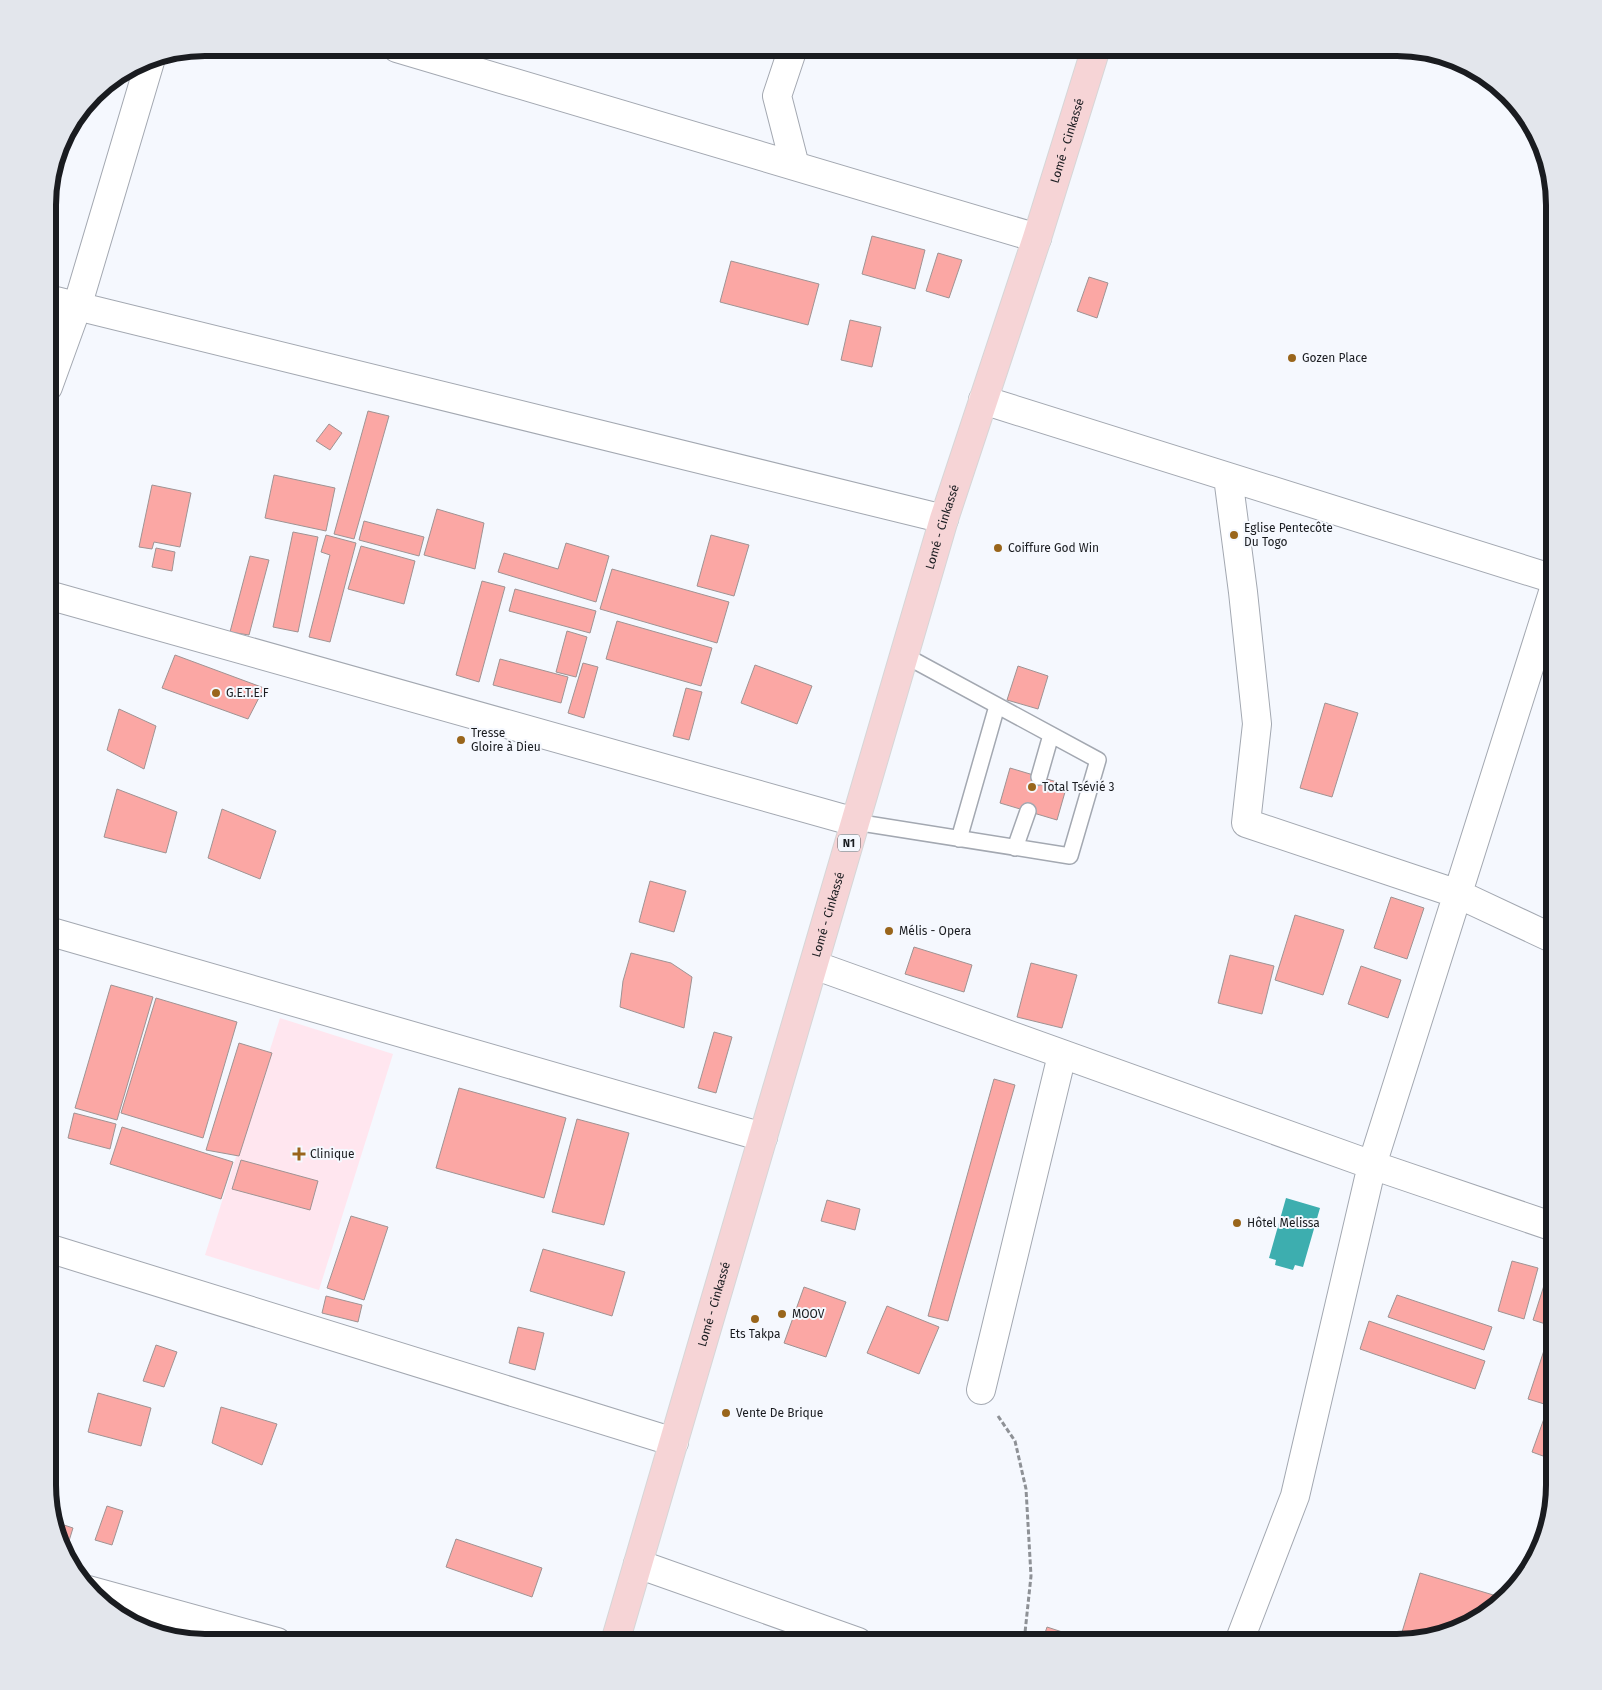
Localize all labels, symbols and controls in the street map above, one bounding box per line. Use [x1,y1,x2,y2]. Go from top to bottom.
street label: Lomé - Cinkassé [1047,97,1087,185]
place label: Gozen Place [1302,351,1367,365]
marker: Gozen Place [1286,352,1298,364]
street label: Lomé - Cinkassé [923,483,962,571]
place label: Eglise Pentecôte Du Togo [1244,521,1333,549]
marker: Eglise Pentecôte Du Togo [1228,529,1240,541]
place label: Coiffure God Win [1008,541,1099,555]
marker: Coiffure God Win [992,542,1004,554]
place label: G.E.T.E.F [226,686,269,700]
marker: G.E.T.E.F [210,687,222,699]
place label: Tresse Gloire à Dieu [471,726,541,754]
marker: Tresse Gloire à Dieu [455,734,467,746]
place label: Total Tsévié 3 [1042,780,1115,794]
marker: Total Tsévié 3 [1026,781,1038,793]
road number: N1 [838,834,860,851]
street label: Lomé - Cinkassé [809,870,847,959]
place label: Mélis - Opera [899,924,971,938]
marker: Mélis - Opera [883,925,895,937]
marker: Clinique [292,1147,306,1161]
place label: Clinique [310,1147,355,1161]
place label: Hôtel Melissa [1247,1216,1320,1230]
marker: Hôtel Melissa [1231,1217,1243,1229]
street label: Lomé - Cinkassé [695,1260,733,1348]
place label: MOOV [792,1307,825,1321]
marker: MOOV [776,1308,788,1320]
marker: Ets Takpa [749,1313,761,1325]
place label: Ets Takpa [729,1327,781,1341]
place label: Vente De Brique [736,1406,823,1420]
marker: Vente De Brique [720,1407,732,1419]

